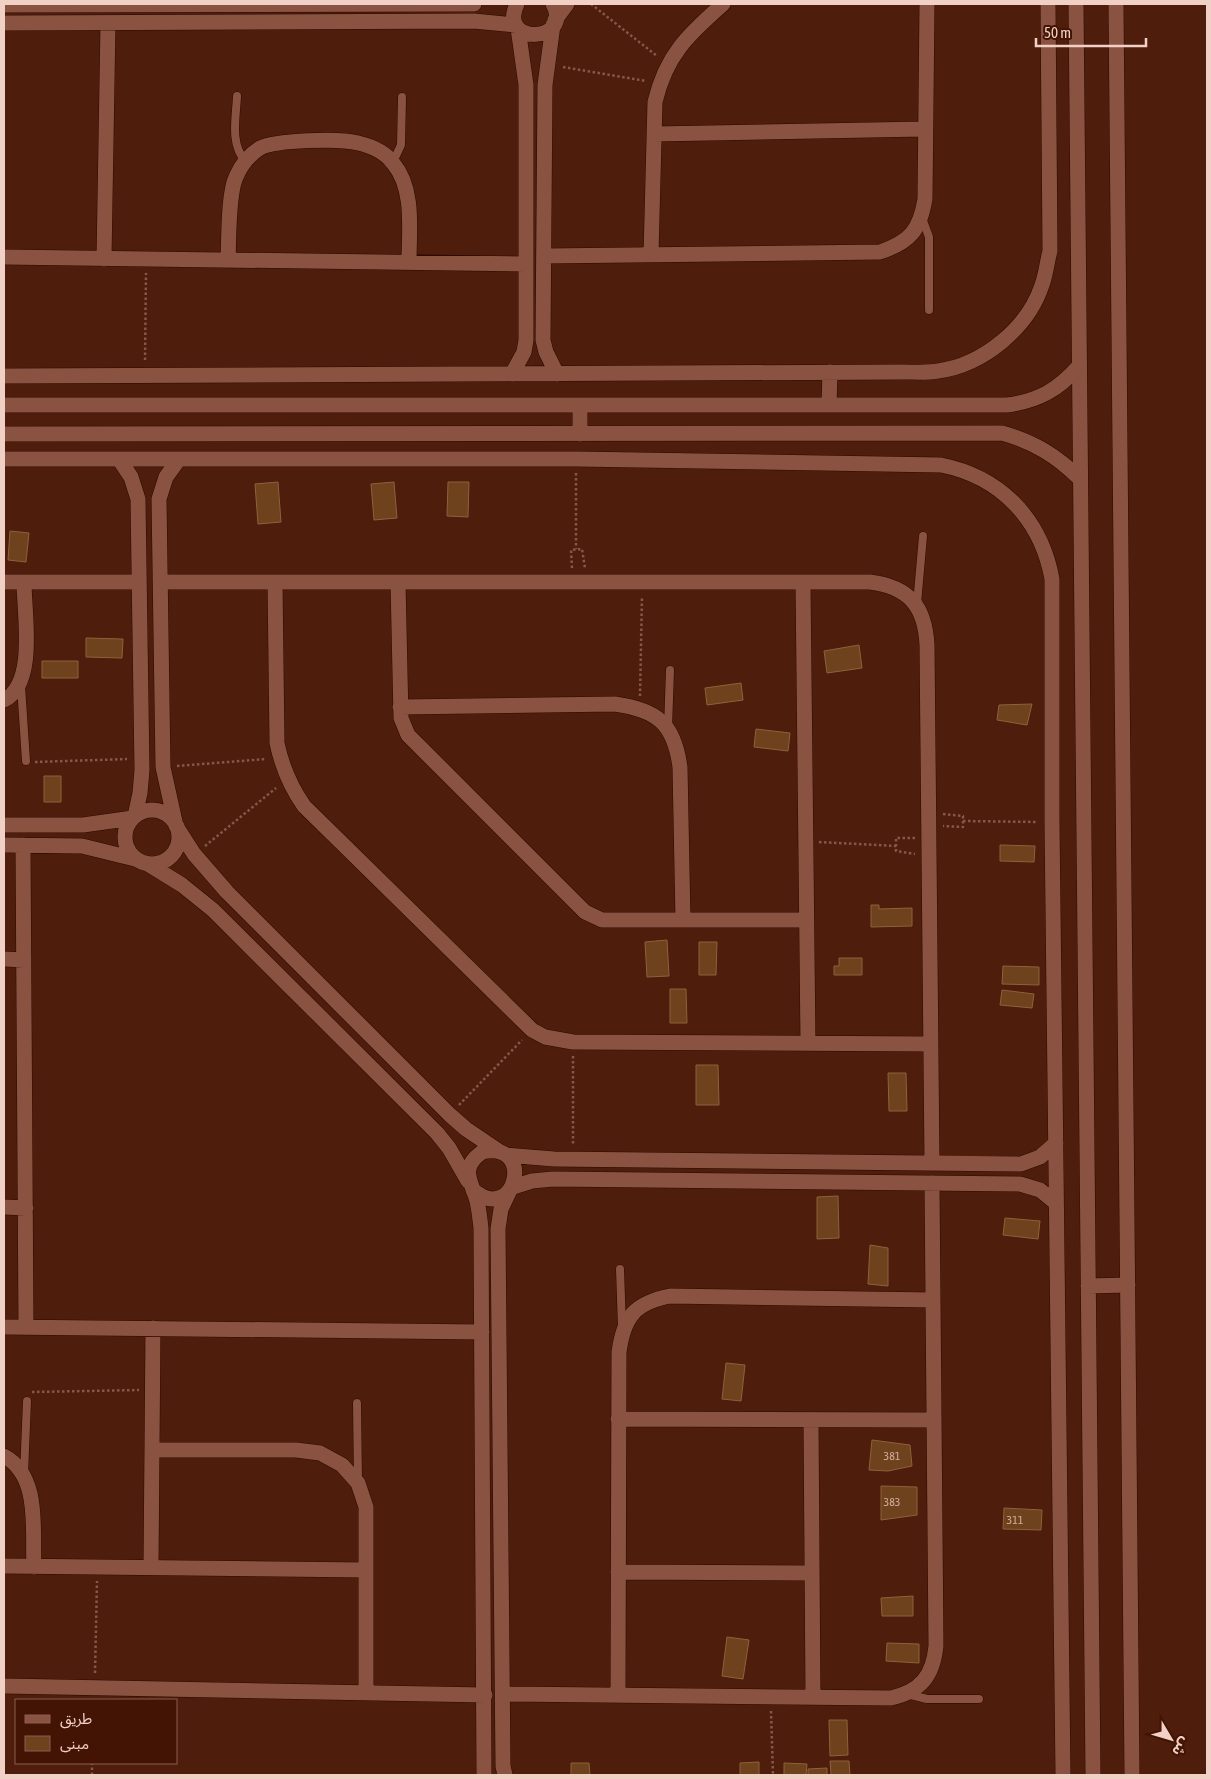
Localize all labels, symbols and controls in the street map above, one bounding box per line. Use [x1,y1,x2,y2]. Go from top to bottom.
scale bar [1036,15,1146,47]
text: 50 m [1044,24,1071,41]
house number: 381 [884,1449,901,1463]
house number: 383 [884,1495,900,1509]
house number: 311 [1007,1513,1024,1527]
legend [15,1699,178,1764]
text: طريق [60,1710,92,1729]
north arrow [1146,1714,1196,1764]
text: مبنى [60,1735,89,1753]
text: ش [1169,1735,1193,1759]

